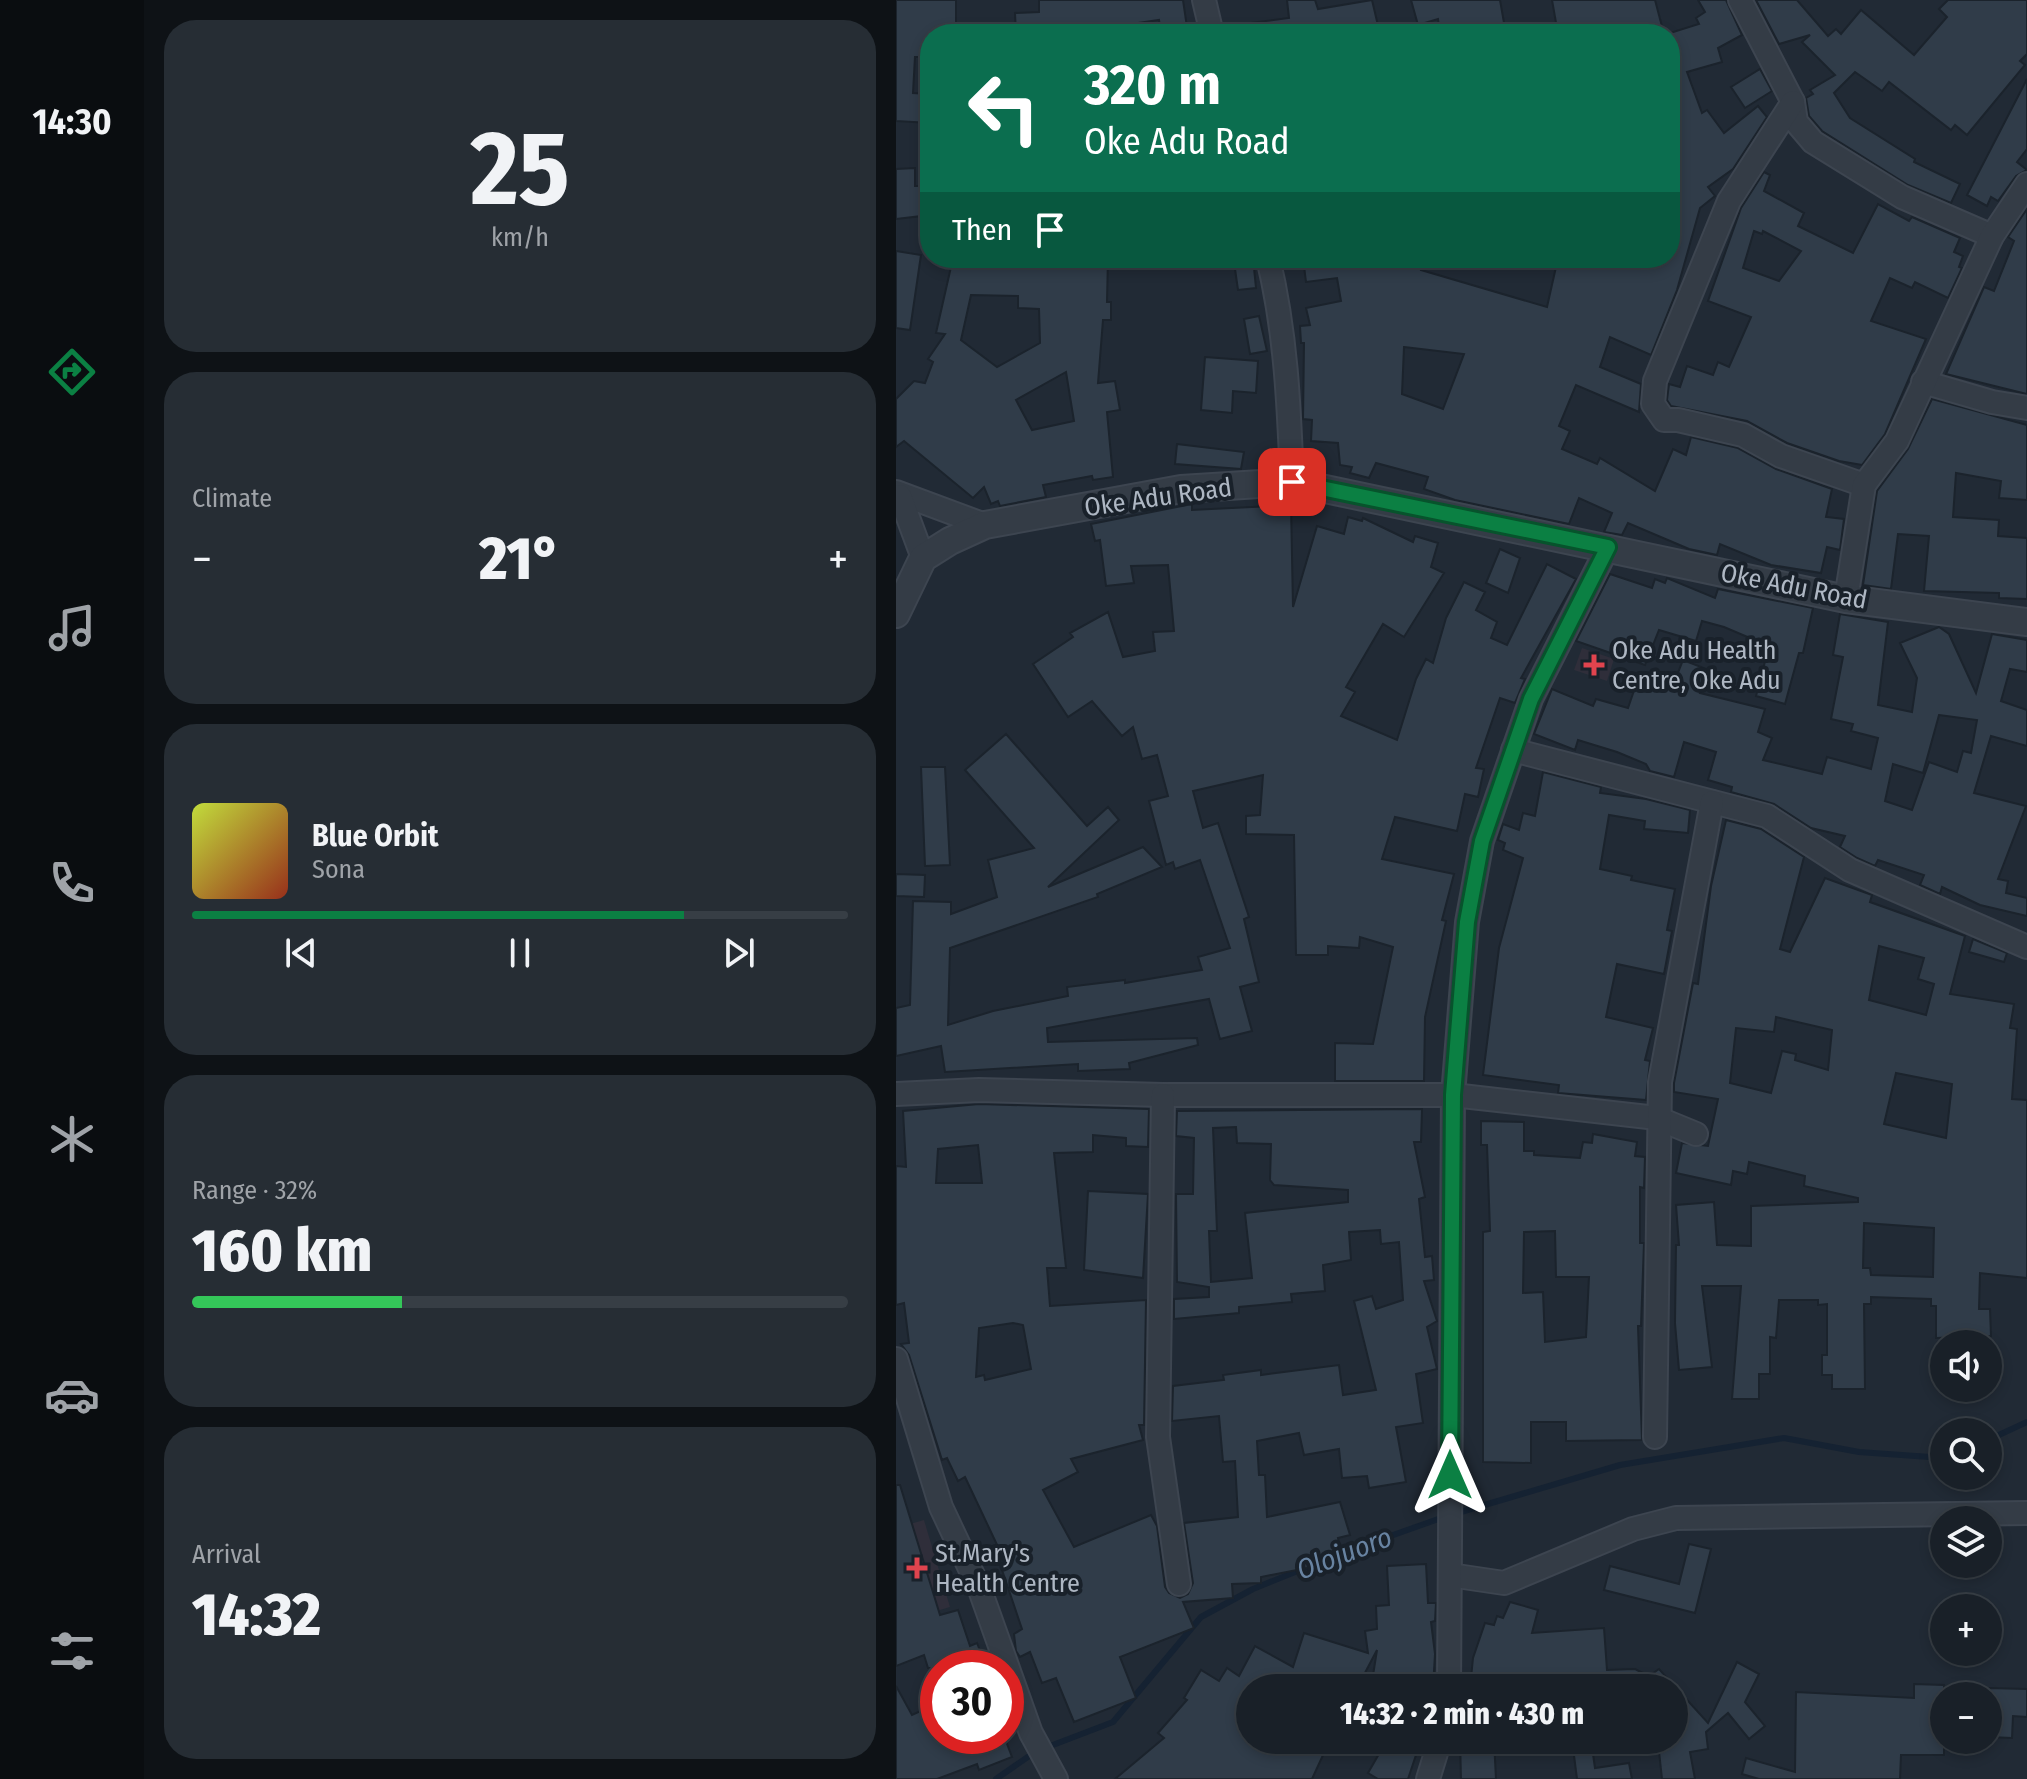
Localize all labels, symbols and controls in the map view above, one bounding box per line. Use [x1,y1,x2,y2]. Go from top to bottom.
text: 320 m [1084,52,1221,119]
icon: left [952,56,1056,160]
text: 14:30 [32,100,112,144]
text: 25 [470,107,570,232]
text: Oke Adu Road [1084,120,1289,164]
icon: arrive [1028,208,1072,252]
text: Then [952,212,1012,248]
text: km/h [491,222,549,253]
icon: directions [44,344,100,400]
pin [1258,448,1326,516]
icon: arrive [1270,460,1314,504]
street label: Oke Adu Road [1082,472,1234,523]
text: Climate [192,483,272,514]
text: 21° [479,523,561,595]
text: − [192,533,212,586]
text: + [828,533,848,586]
street label: Oke Adu Road [1718,557,1870,616]
icon: music [44,600,100,656]
place label: Oke Adu Health Centre, Oke Adu [1612,635,1781,696]
marker: Oke Adu Health Centre, Oke Adu [1583,654,1605,676]
text: Blue Orbit [312,818,438,854]
text: Sona [312,854,365,885]
icon: phone [44,855,100,911]
icon: previous [279,931,323,975]
icon: pause [498,931,542,975]
icon: next [717,931,761,975]
icon: climate [44,1111,100,1167]
text: Range · 32% [192,1175,317,1206]
text: 160 km [192,1215,372,1287]
map controls [1930,1330,2002,1754]
button: sound [1930,1330,2002,1402]
icon: car [44,1367,100,1423]
button: search [1930,1418,2002,1490]
position arrow [1408,1433,1492,1517]
button: layers [1930,1506,2002,1578]
water label: Olojuoro [1292,1520,1396,1587]
place label: St.Mary's Health Centre [935,1538,1080,1599]
text: Arrival [192,1539,261,1570]
marker: St.Mary's Health Centre [906,1557,928,1579]
text: 14:32 [192,1579,321,1651]
button: + [1930,1594,2002,1666]
icon: filters [44,1623,100,1679]
speed limit sign: 30 [920,1650,1024,1754]
button: − [1930,1682,2002,1754]
text: 14:32 · 2 min · 430 m [1340,1696,1584,1732]

